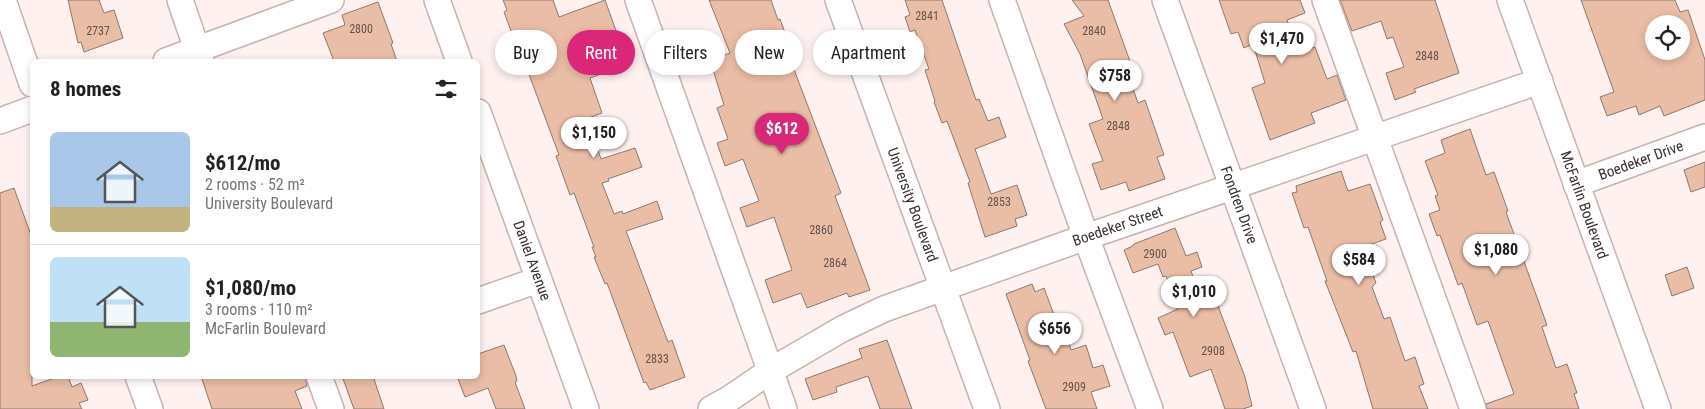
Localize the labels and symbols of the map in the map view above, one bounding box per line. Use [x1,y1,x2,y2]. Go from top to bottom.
house number: 2841 [915,9,939,23]
house number: 2800 [349,22,373,36]
pin: $1,470 [1241,22,1323,65]
house number: 2737 [86,24,110,38]
house number: 2840 [1082,24,1106,38]
house number: 2848 [1415,49,1439,63]
pin: $758 [1085,59,1145,102]
pin: $612 [752,112,812,155]
pin: $1,150 [553,116,635,159]
house number: 2848 [1106,119,1130,133]
street label: Boedeker Drive [1596,137,1686,184]
street label: University Boulevard [884,145,942,264]
street label: McFarlin Boulevard [1556,149,1612,261]
street label: Fondren Drive [1217,164,1261,246]
house number: 2853 [987,195,1011,209]
street label: Boedeker Street [1070,202,1165,250]
street label: Daniel Avenue [509,218,555,303]
house number: 2860 [809,223,833,237]
pin: $1,080 [1455,234,1537,276]
pin: $584 [1329,244,1389,286]
house number: 2900 [1143,247,1167,261]
house number: 2864 [823,256,847,270]
pin: $1,010 [1153,276,1235,318]
pin: $656 [1025,312,1085,355]
house number: 2908 [1201,344,1225,358]
house number: 2833 [645,352,669,366]
house number: 2909 [1062,380,1086,394]

